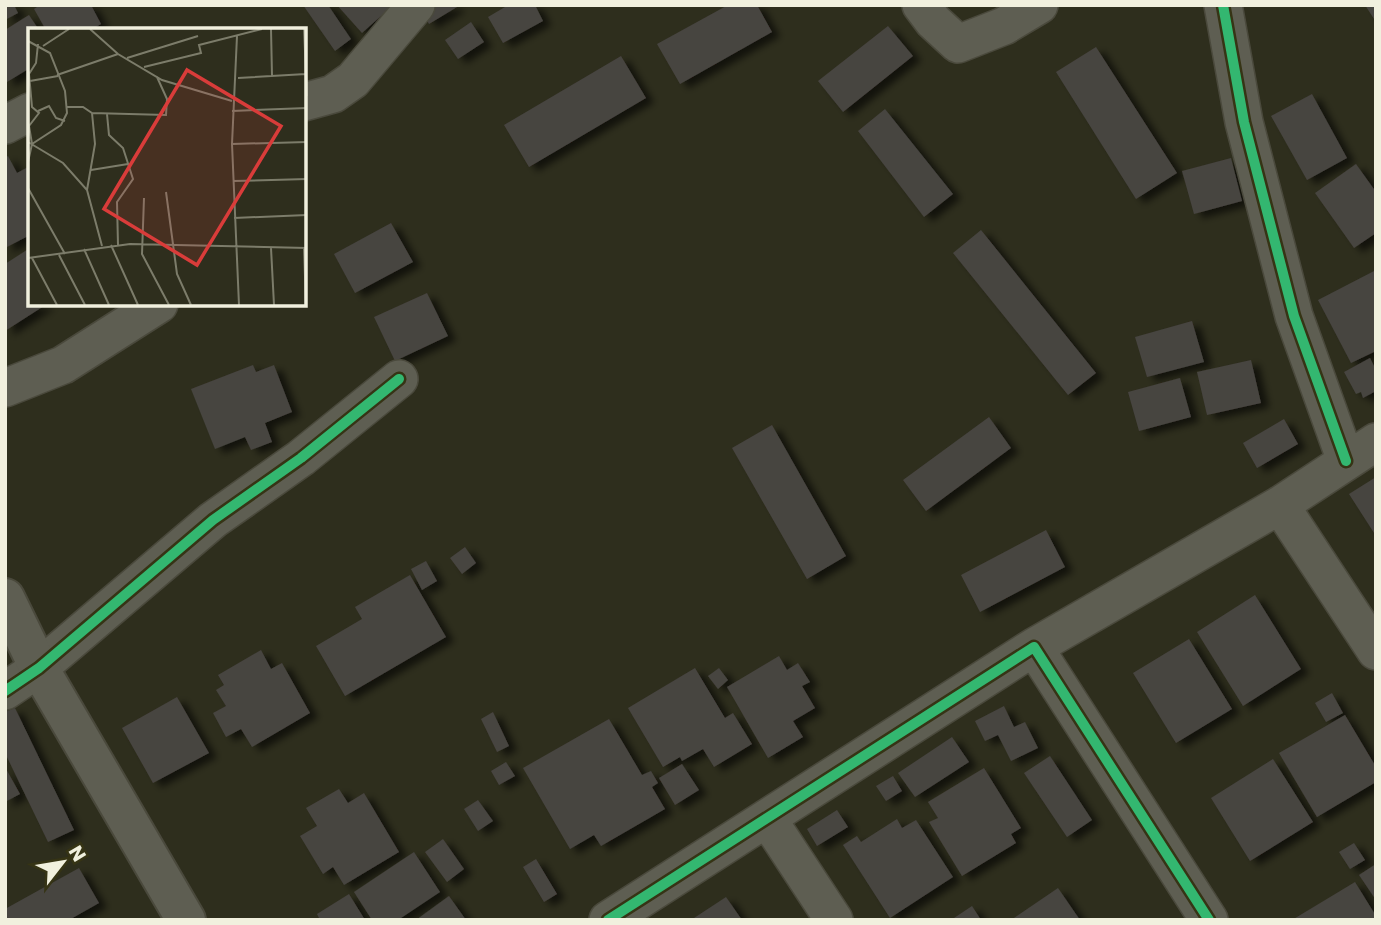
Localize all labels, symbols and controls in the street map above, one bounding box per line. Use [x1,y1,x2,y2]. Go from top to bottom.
inset map [28,28,306,306]
north arrow [28,827,98,897]
text: N [62,840,92,867]

